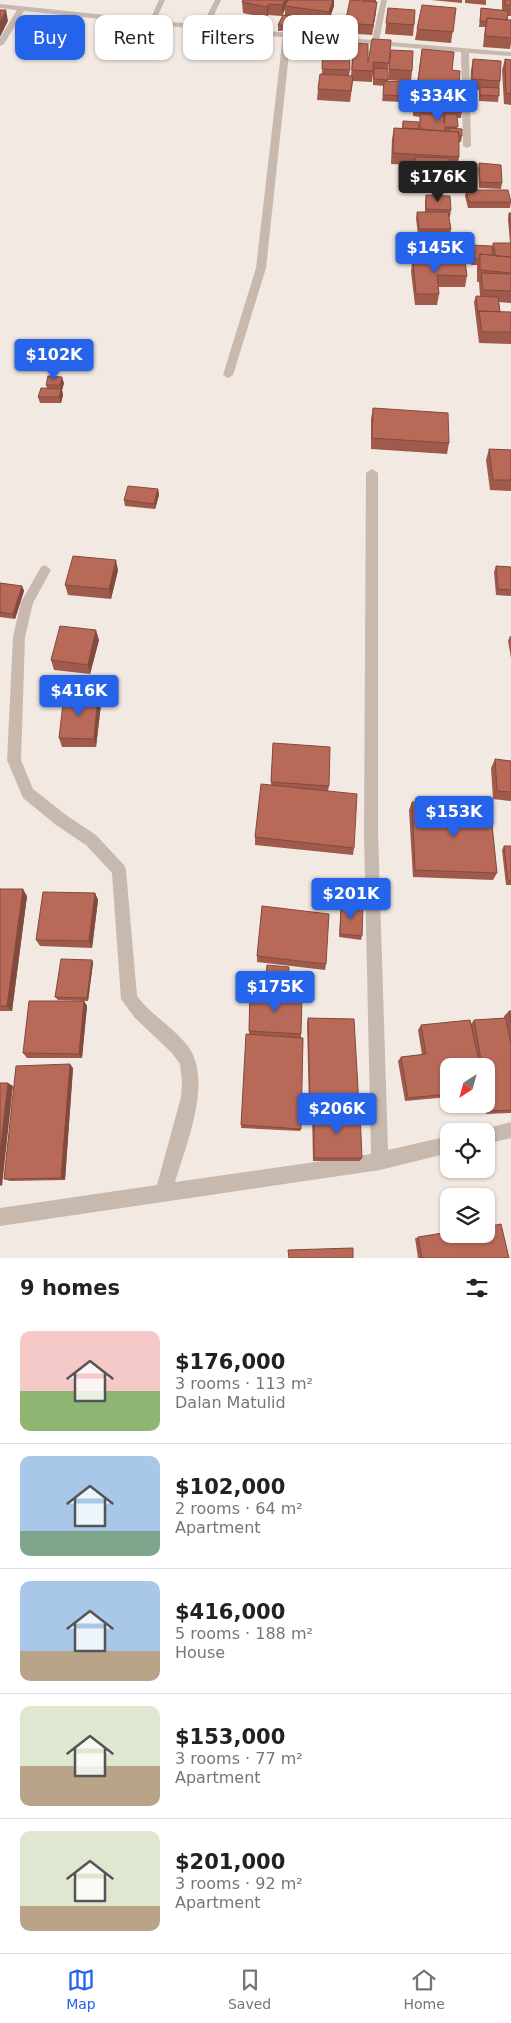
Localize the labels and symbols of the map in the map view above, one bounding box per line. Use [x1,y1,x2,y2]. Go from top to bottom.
pin: $334K [403,80,473,122]
pin: $176K [403,160,473,203]
pin: $145K [400,232,470,274]
pin: $102K [19,338,89,381]
pin: $416K [44,674,114,717]
pin: $153K [419,796,489,838]
pin: $201K [316,878,386,920]
pin: $175K [240,970,310,1013]
north arrow [440,1058,495,1112]
pin: $206K [302,1092,372,1135]

